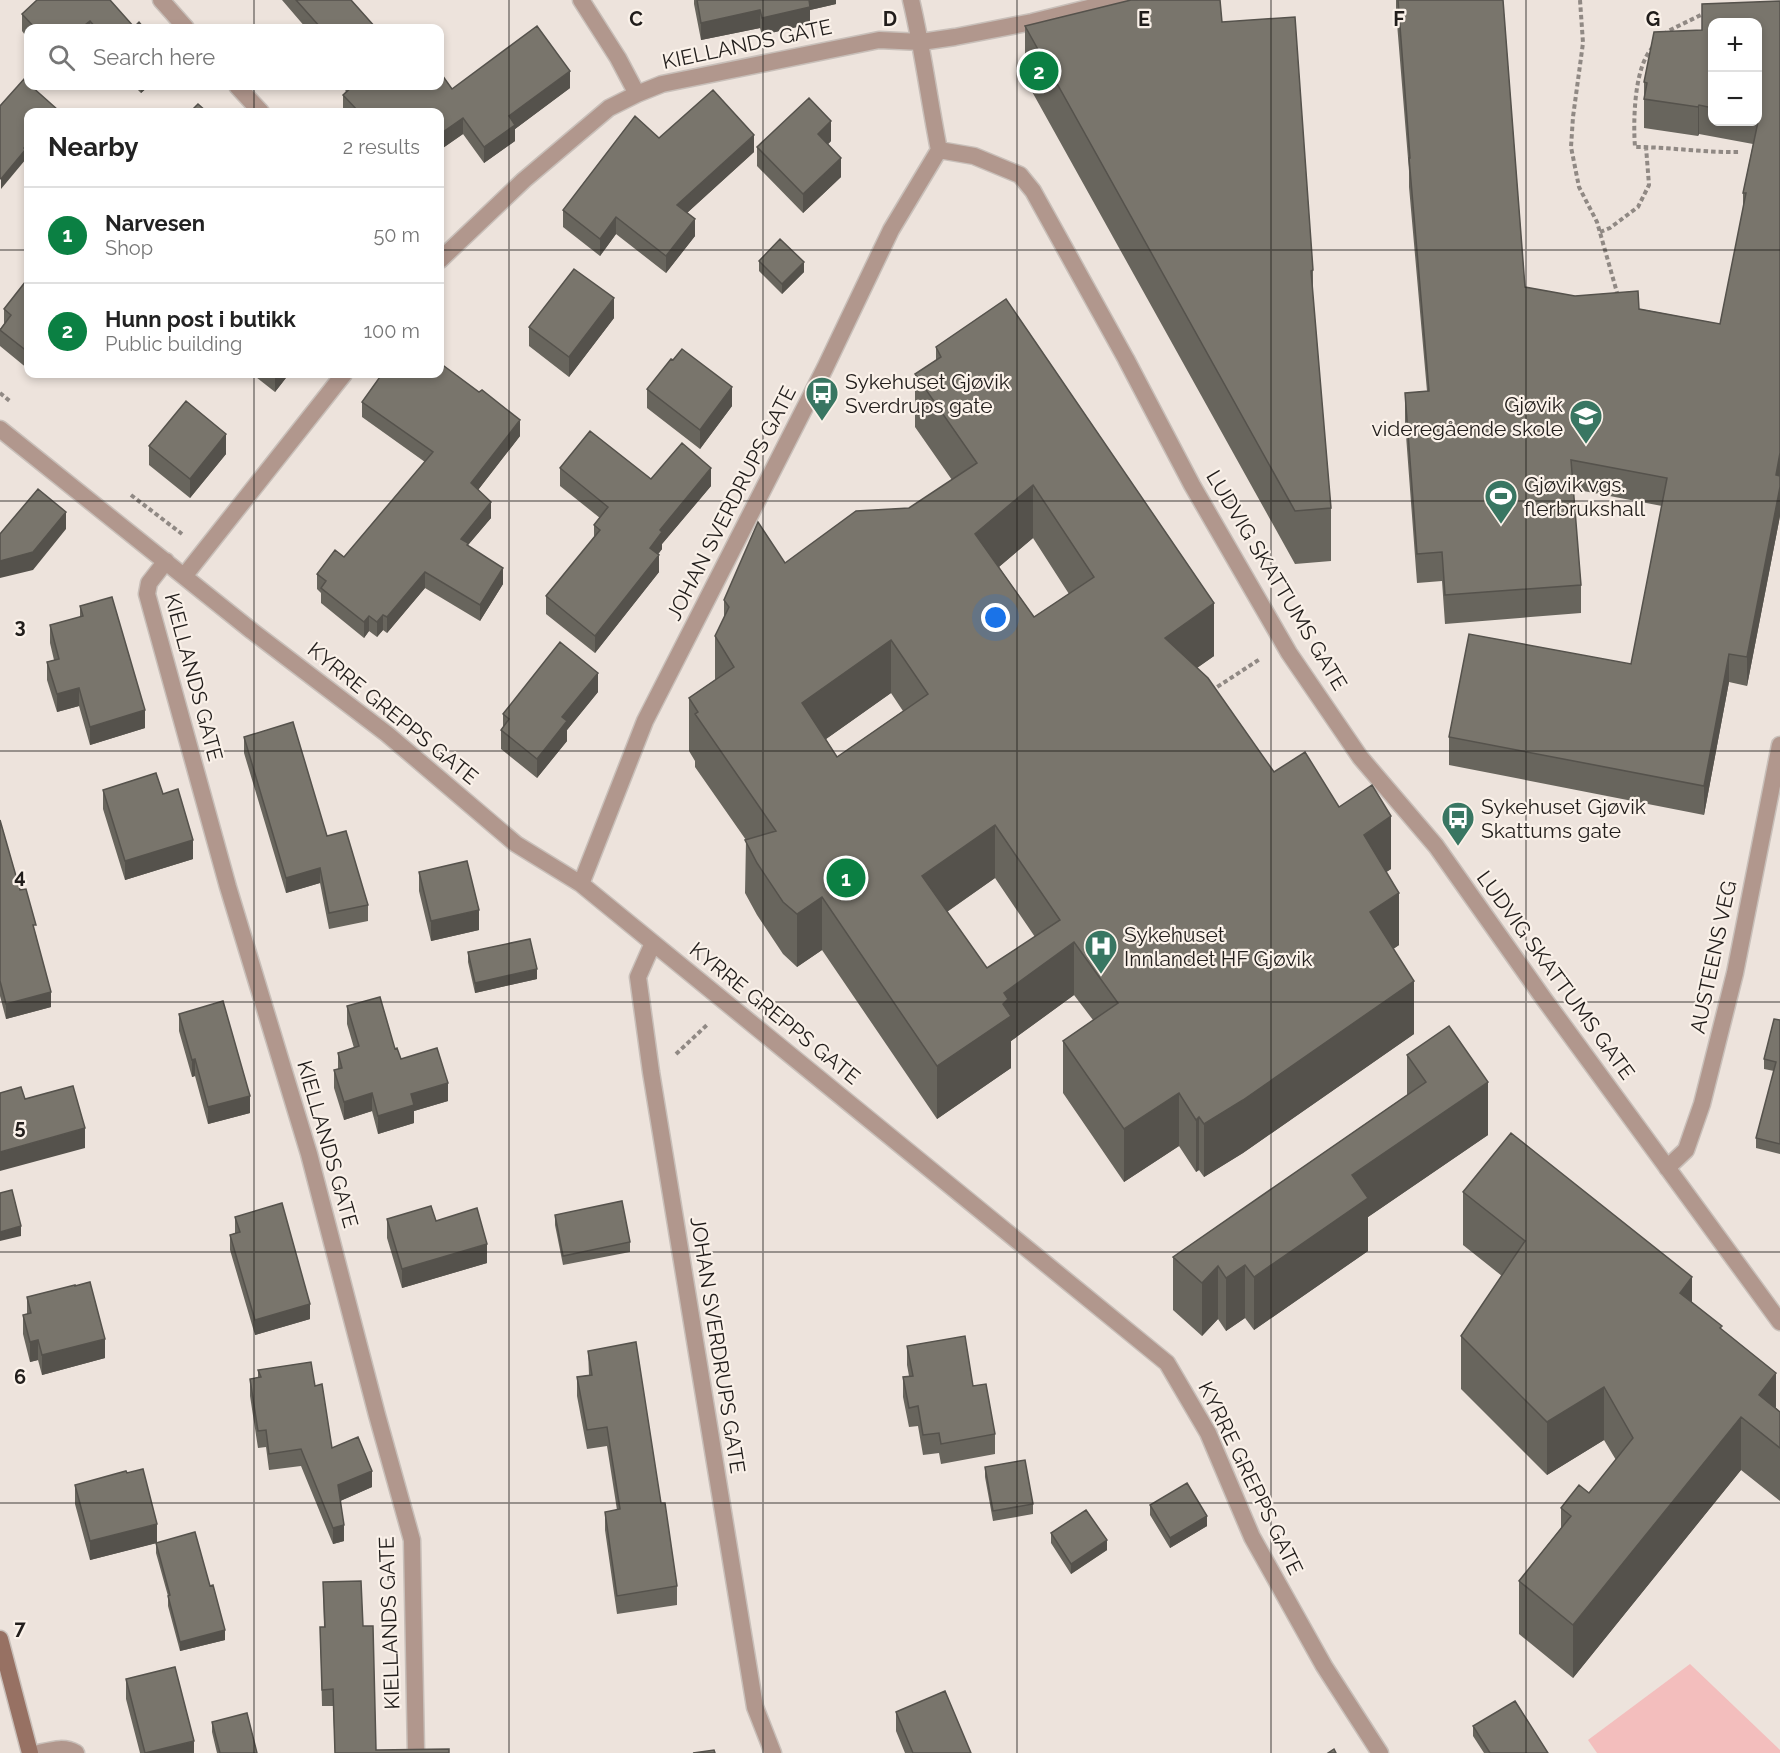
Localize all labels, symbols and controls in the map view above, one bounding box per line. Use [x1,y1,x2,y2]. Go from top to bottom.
text: C [629,7,643,31]
text: D [883,7,897,31]
text: E [1138,7,1150,31]
text: F [1393,7,1405,31]
text: G [1646,7,1660,31]
street label: KIELLANDS GATE [660,14,834,74]
map controls [1708,18,1762,126]
button: + [1708,18,1762,72]
search box [24,24,444,90]
icon: search [45,41,78,74]
text: Search here [93,44,215,70]
pin: 2 [1020,48,1058,94]
button: − [1708,72,1762,126]
text: Nearby [48,132,138,162]
text: 2 results [343,135,420,159]
text: Narvesen [105,210,205,236]
text: 1 [63,223,72,247]
text: 50 m [373,223,420,247]
text: Shop [105,236,153,260]
text: Hunn post i butikk [105,306,296,332]
text: 2 [62,319,73,343]
text: 100 m [363,319,420,343]
text: Public building [105,332,242,356]
place label: Sykehuset Gjøvik Sverdrups gate [845,369,1010,418]
bus stop icon: Sykehuset Gjøvik Sverdrups gate [804,375,840,422]
street label: JOHAN SVERDRUPS GATE [661,382,801,624]
place label: Gjøvik videregående skole [1372,392,1563,441]
school or university icon: Gjøvik videregående skole [1568,398,1604,445]
street label: LUDVIG SKATTUMS GATE [1201,465,1353,695]
place label: Gjøvik vgs. flerbrukshall [1524,472,1645,521]
sports icon: Gjøvik vgs. flerbrukshall [1483,478,1519,525]
street label: KIELLANDS GATE [160,590,228,764]
your location [981,603,1010,632]
text: 3 [14,614,26,638]
street label: KYRRE GREPPS GATE [303,637,483,789]
place label: Sykehuset Gjøvik Skattums gate [1481,794,1646,843]
bus stop icon: Sykehuset Gjøvik Skattums gate [1440,800,1476,847]
pin: 1 [826,856,866,900]
text: 4 [14,864,26,888]
street label: LUDVIG SKATTUMS GATE [1472,866,1640,1084]
street label: AUSTEENS VEG [1685,878,1741,1036]
place label: Sykehuset Innlandet HF Gjøvik [1124,922,1312,971]
hospital icon: Sykehuset Innlandet HF Gjøvik [1083,928,1119,975]
street label: KYRRE GREPPS GATE [685,937,865,1089]
street label: KIELLANDS GATE [292,1057,364,1231]
text: 5 [14,1115,26,1139]
street label: JOHAN SVERDRUPS GATE [685,1215,751,1475]
text: 6 [14,1365,26,1389]
street label: KYRRE GREPPS GATE [1193,1377,1309,1579]
street label: KIELLANDS GATE [373,1536,405,1710]
text: 7 [14,1616,26,1640]

